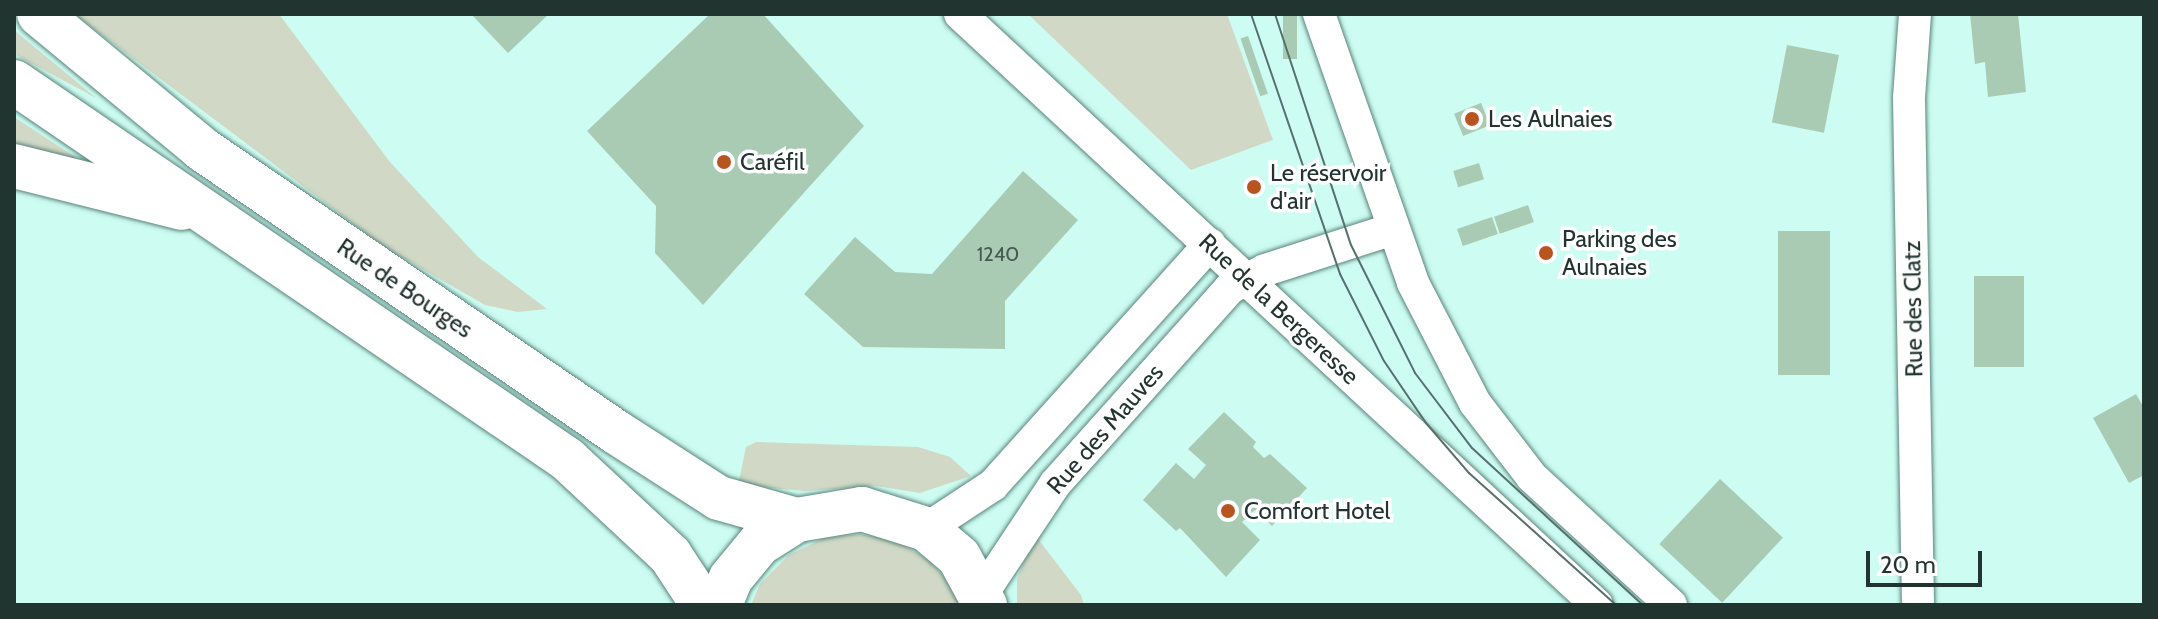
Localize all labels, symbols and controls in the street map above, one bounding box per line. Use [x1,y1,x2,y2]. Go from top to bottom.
place label: Les Aulnaies [1488,105,1612,133]
marker: Les Aulnaies [1463,110,1481,128]
place label: Caréfil [740,148,805,176]
marker: Caréfil [715,153,733,171]
place label: Le réservoir d'air [1270,159,1386,215]
marker: Le réservoir d'air [1245,178,1263,196]
place label: Parking des Aulnaies [1562,225,1677,281]
street label: Rue de la Bergeresse [1193,228,1365,390]
street label: Rue de Bourges [332,232,478,344]
street label: Rue des Clatz [1897,241,1929,377]
house number: 1240 [977,242,1019,266]
marker: Parking des Aulnaies [1537,244,1555,262]
street label: Rue des Mauves [1041,358,1169,500]
place label: Comfort Hotel [1244,497,1390,525]
marker: Comfort Hotel [1219,502,1237,520]
scale bar [1870,535,1986,585]
text: 20 m [1880,550,1936,579]

